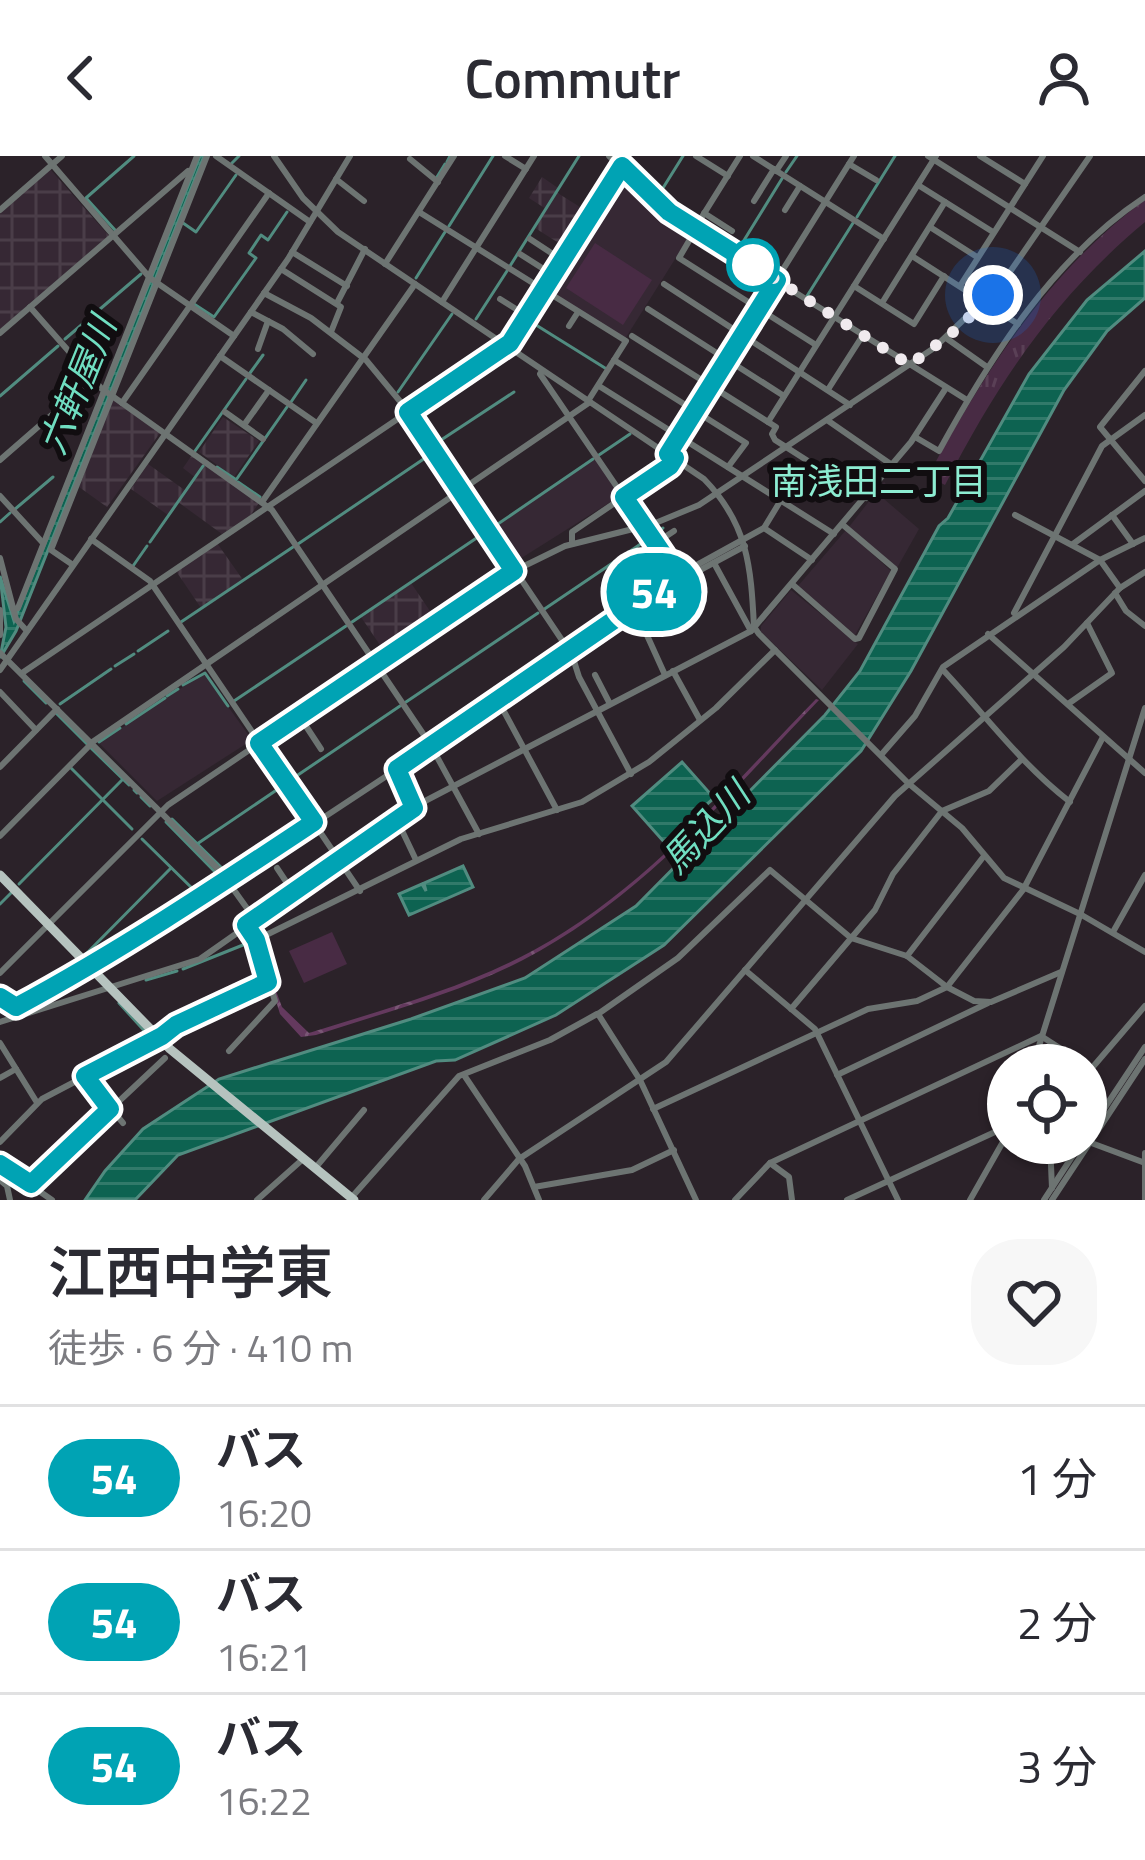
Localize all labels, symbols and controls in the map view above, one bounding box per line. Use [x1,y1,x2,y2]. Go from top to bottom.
text: Commutr [464,37,681,119]
icon: back [48,45,114,111]
icon: person [1031,45,1097,111]
unlabelled marker [728,240,778,290]
your location [963,265,1023,325]
water label: 六軒屋川 [25,304,131,462]
district label: 南浅田二丁目 [771,453,987,508]
line badge: 54 [600,553,708,631]
text: 54 [630,560,678,624]
water label: 馬込川 [648,766,765,885]
map controls [987,1044,1107,1164]
button: locate [987,1044,1107,1164]
text: 江西中学東 [48,1228,333,1315]
button: heart [971,1239,1097,1365]
text: 徒歩 · 6 分 · 410 m [48,1318,353,1377]
text: バス [216,1415,306,1483]
text: 1 分 [1017,1444,1097,1512]
text: 54 [90,1446,138,1510]
text: 16:20 [216,1483,312,1542]
text: バス [216,1559,306,1627]
text: 2 分 [1017,1588,1097,1656]
text: 54 [90,1590,138,1654]
text: 16:21 [216,1627,312,1686]
text: バス [216,1703,306,1771]
text: 3 分 [1017,1732,1097,1800]
text: 54 [90,1734,138,1798]
text: 16:22 [216,1771,312,1830]

